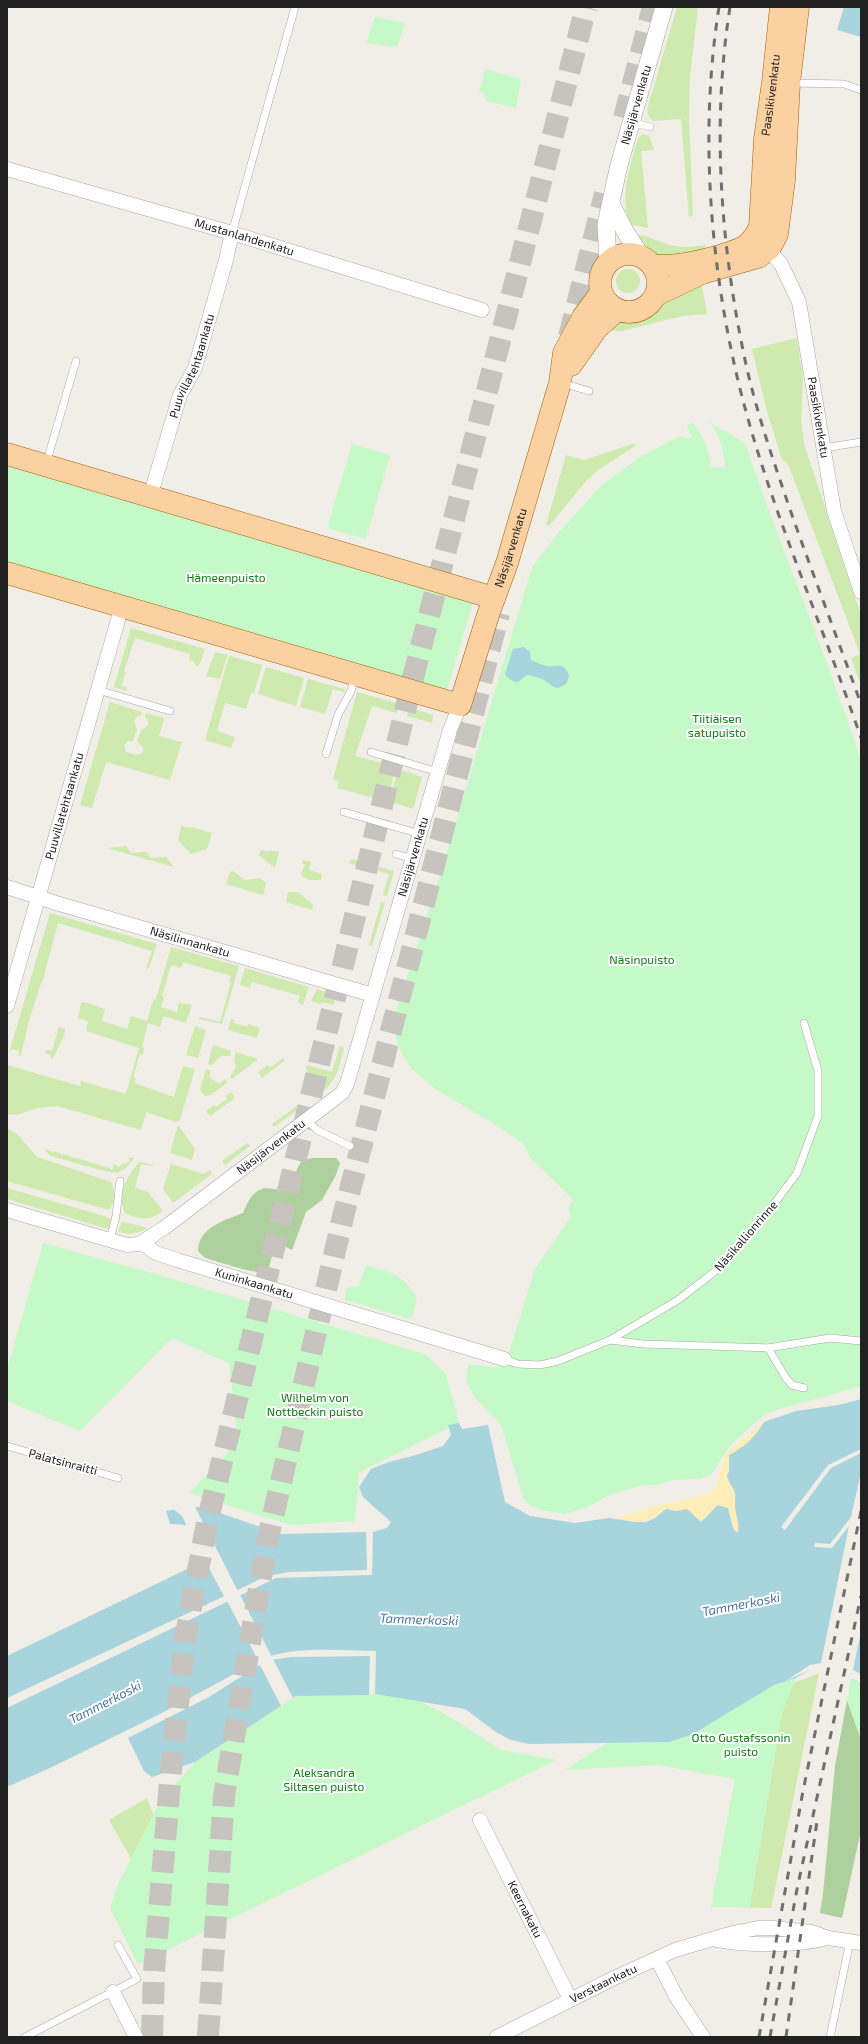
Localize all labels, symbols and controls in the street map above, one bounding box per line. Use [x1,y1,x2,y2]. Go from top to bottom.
street label: Paasikivenkatu [758,53,782,137]
street label: Näsijärvenkatu [617,63,653,146]
street label: Mustanlahdenkatu [193,215,296,258]
street label: Puuvillatehtaankatu [166,312,216,419]
street label: Paasikivenkatu [806,376,833,459]
street label: Näsijärvenkatu [491,506,529,589]
park label: Hämeenpuisto [186,570,266,584]
park label: Tiitiäisen satupuisto [688,711,746,739]
street label: Puuvillatehtaankatu [41,751,86,861]
street label: Näsijärvenkatu [394,815,430,898]
street label: Näsilinnankatu [149,923,232,959]
park label: Näsinpuisto [609,952,675,966]
street label: Näsijärvenkatu [233,1116,307,1177]
street label: Näsikallionrinne [711,1197,780,1273]
street label: Kuninkaankatu [214,1264,295,1301]
park label: Wilhelm von Nottbeckin puisto [267,1390,363,1418]
street label: Palatsinraitti [27,1445,99,1477]
water label: Tammerkoski [701,1589,781,1619]
water label: Tammerkoski [379,1610,459,1628]
water label: Tammerkoski [66,1677,144,1727]
park label: Otto Gustafssonin puisto [692,1730,790,1758]
park label: Aleksandra Siltasen puisto [284,1765,365,1793]
street label: Keernakatu [506,1878,546,1940]
street label: Verstaankatu [567,1961,639,2005]

